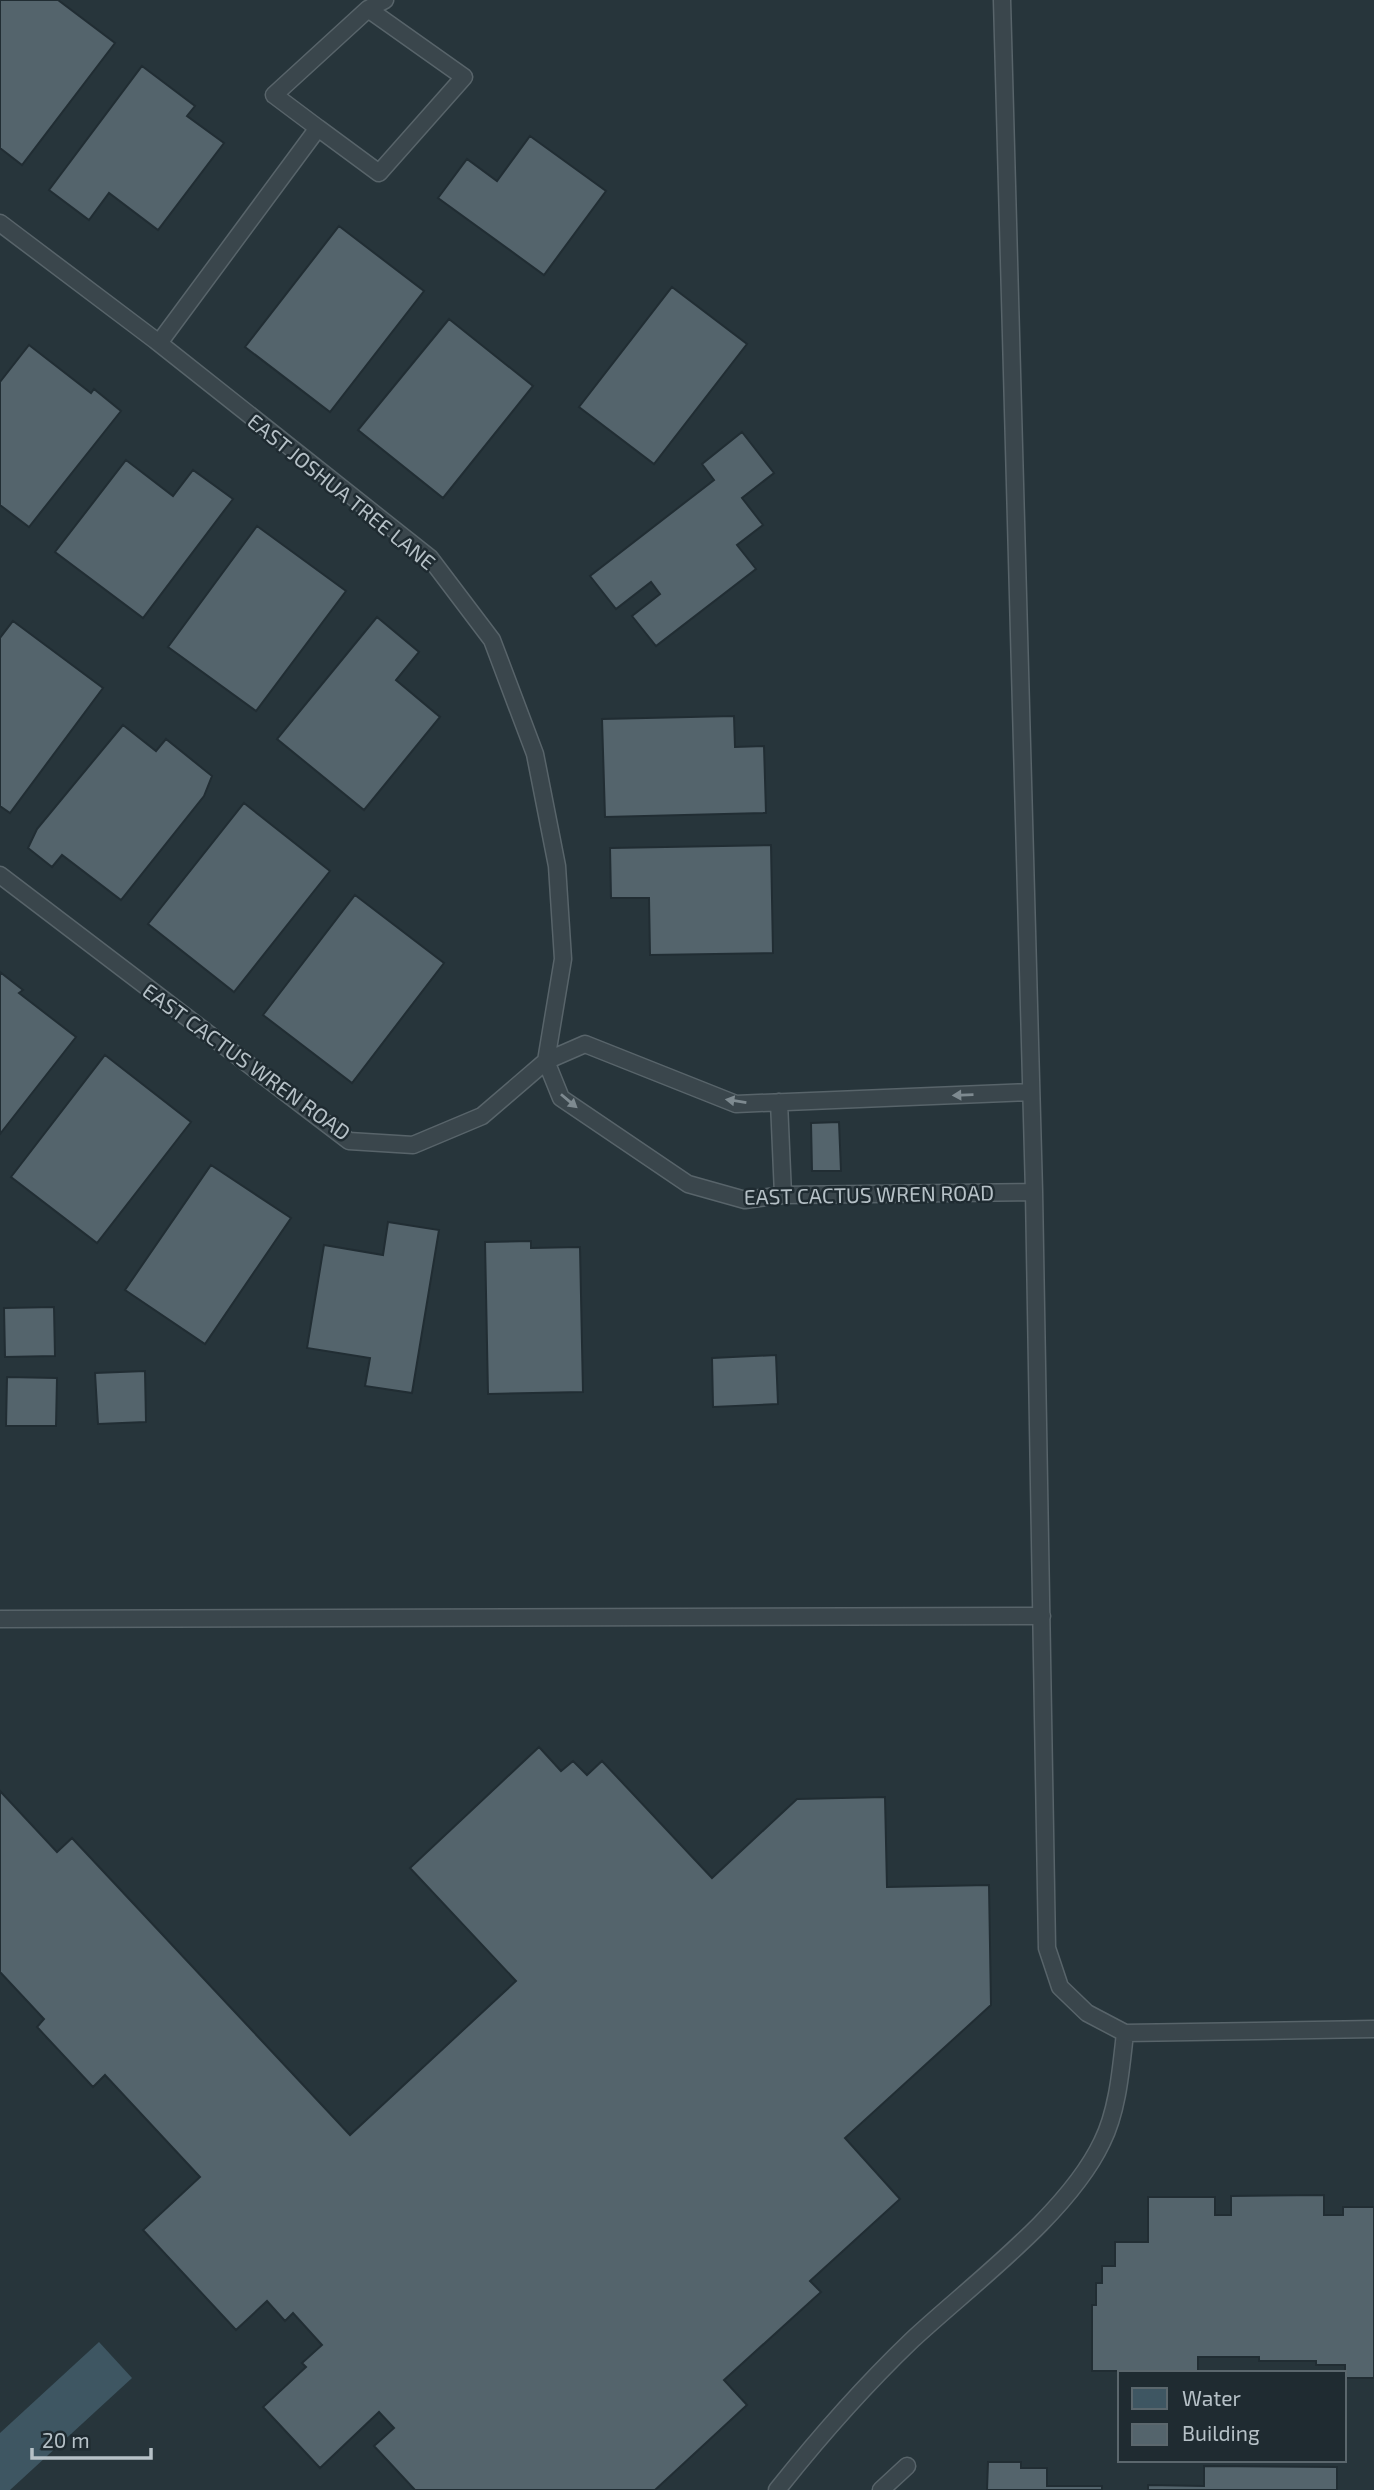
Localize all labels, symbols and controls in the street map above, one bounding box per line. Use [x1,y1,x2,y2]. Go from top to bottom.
street label: EAST JOSHUA TREE LANE [243,408,441,574]
street label: EAST CACTUS WREN ROAD [138,977,356,1145]
one-way arrow [952,1089,974,1100]
one-way arrow [560,1094,578,1109]
one-way arrow [725,1095,747,1106]
street label: EAST CACTUS WREN ROAD [744,1179,994,1209]
legend [1118,2371,1346,2462]
text: Water [1182,2385,1241,2410]
scale bar [32,2416,150,2460]
text: Building [1182,2420,1260,2445]
text: 20 m [42,2427,90,2452]

